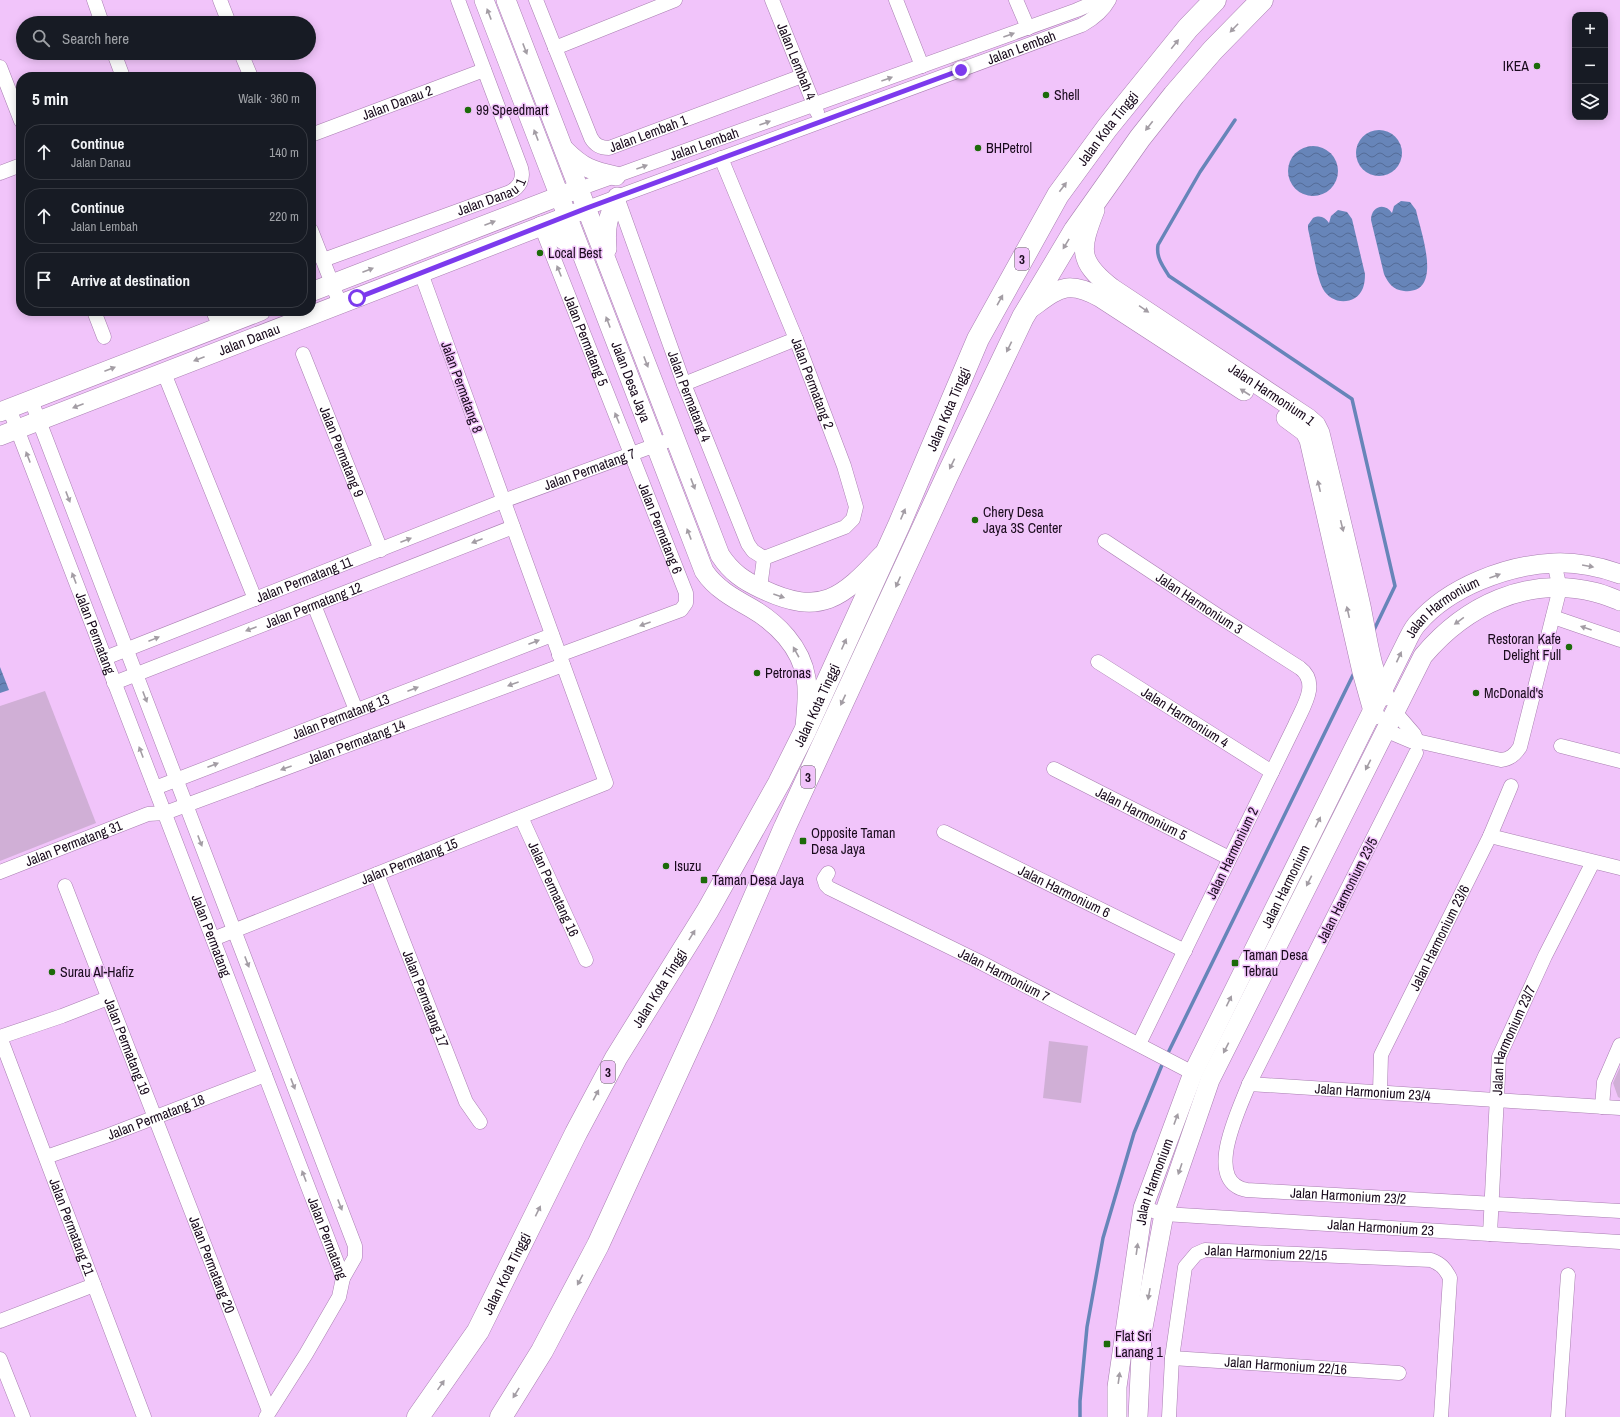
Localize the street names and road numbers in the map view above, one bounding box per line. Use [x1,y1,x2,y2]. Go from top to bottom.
street label: Jalan Lembah 4 [773,20,820,103]
street label: Jalan Lembah [984,26,1058,68]
street label: Jalan Danau 2 [359,81,435,124]
street label: Jalan Kota Tinggi [1073,87,1142,169]
street label: Jalan Lembah 1 [607,110,690,156]
street label: Jalan Lembah [667,123,741,165]
street label: Jalan Danau 1 [454,175,530,220]
road number: 3 [1015,248,1029,270]
street label: Jalan Permatang 5 [560,292,612,389]
street label: Jalan Danau [216,319,282,360]
street label: Jalan Permatang 2 [787,335,838,431]
street label: Jalan Permatang 8 [437,339,487,435]
street label: Jalan Desa Jaya [607,339,655,425]
street label: Jalan Permatang 4 [664,348,715,445]
street label: Jalan Harmonium 1 [1225,359,1320,430]
street label: Jalan Kota Tinggi [922,364,974,454]
street label: Jalan Permatang 9 [316,403,368,500]
street label: Jalan Permatang 7 [541,444,638,494]
street label: Jalan Permatang 6 [634,480,687,576]
street label: Jalan Permatang 11 [253,552,355,607]
street label: Jalan Harmonium 3 [1152,568,1246,638]
street label: Jalan Harmonium [1401,573,1482,641]
street label: Jalan Permatang 12 [262,578,364,632]
street label: Jalan Permatang [71,589,120,677]
street label: Jalan Kota Tinggi [790,661,844,750]
street label: Jalan Harmonium 4 [1138,683,1233,752]
street label: Jalan Permatang 13 [289,690,392,743]
street label: Jalan Permatang 14 [305,715,408,768]
road number: 3 [801,766,815,788]
street label: Jalan Harmonium 5 [1093,783,1190,844]
street label: Jalan Harmonium 2 [1202,804,1262,902]
street label: Jalan Permatang 31 [22,816,125,870]
street label: Jalan Permatang 15 [358,834,460,888]
street label: Jalan Harmonium 23/5 [1313,834,1381,946]
street label: Jalan Permatang 16 [524,838,583,939]
street label: Jalan Harmonium [1257,842,1314,931]
street label: Jalan Harmonium 6 [1015,861,1113,922]
street label: Jalan Harmonium 23/6 [1405,882,1473,994]
street label: Jalan Permatang [188,892,236,980]
street label: Jalan Harmonium 7 [955,944,1053,1006]
street label: Jalan Kota Tinggi [628,945,691,1031]
street label: Jalan Permatang 17 [399,948,453,1050]
street label: Jalan Harmonium 23/7 [1488,982,1539,1096]
street label: Jalan Permatang 19 [100,995,154,1098]
road number: 3 [601,1061,615,1083]
street label: Jalan Harmonium 23/4 [1314,1079,1432,1105]
street label: Jalan Permatang 18 [105,1090,207,1144]
street label: Jalan Harmonium [1132,1136,1177,1226]
street label: Jalan Permatang 21 [45,1176,99,1279]
street label: Jalan Harmonium 23/2 [1290,1183,1407,1208]
street label: Jalan Permatang [304,1194,352,1282]
street label: Jalan Permatang 20 [185,1213,239,1316]
street label: Jalan Harmonium 23 [1327,1215,1435,1240]
street label: Jalan Kota Tinggi [478,1229,534,1318]
street label: Jalan Harmonium 22/15 [1204,1241,1328,1264]
street label: Jalan Harmonium 22/16 [1224,1352,1348,1379]

